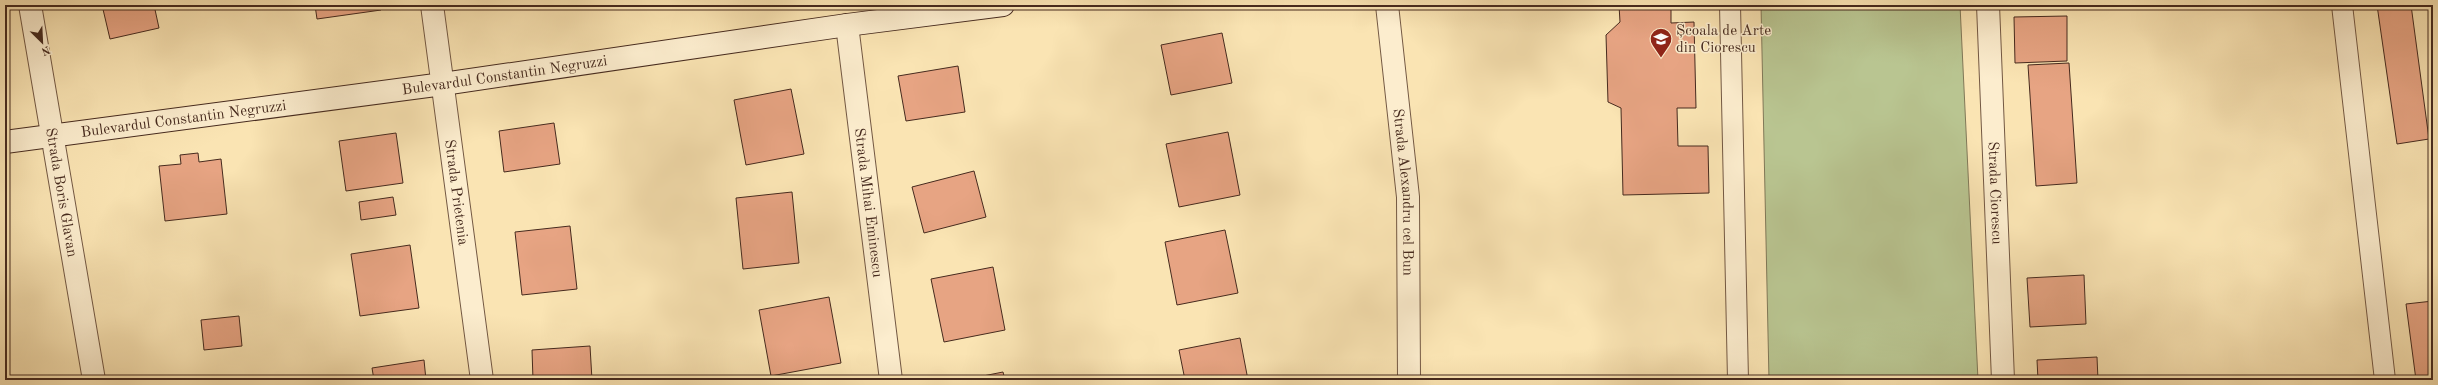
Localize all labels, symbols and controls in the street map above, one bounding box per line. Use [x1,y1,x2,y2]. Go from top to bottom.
north arrow [22,22,62,62]
place label: Școala de Arte din Ciorescu [1676,24,1771,56]
school or university icon: Școala de Arte din Ciorescu [1648,26,1674,59]
text: N [39,43,52,57]
street label: Bulevardul Constantin Negruzzi [401,54,608,98]
street label: Bulevardul Constantin Negruzzi [80,99,287,141]
street label: Strada Alexandru cel Bun [1389,108,1414,276]
street label: Strada Boris Glavan [42,127,79,258]
street label: Strada Mihai Eminescu [851,127,884,278]
street label: Strada Prietenia [441,139,470,247]
street label: Strada Ciorescu [1984,141,2004,245]

